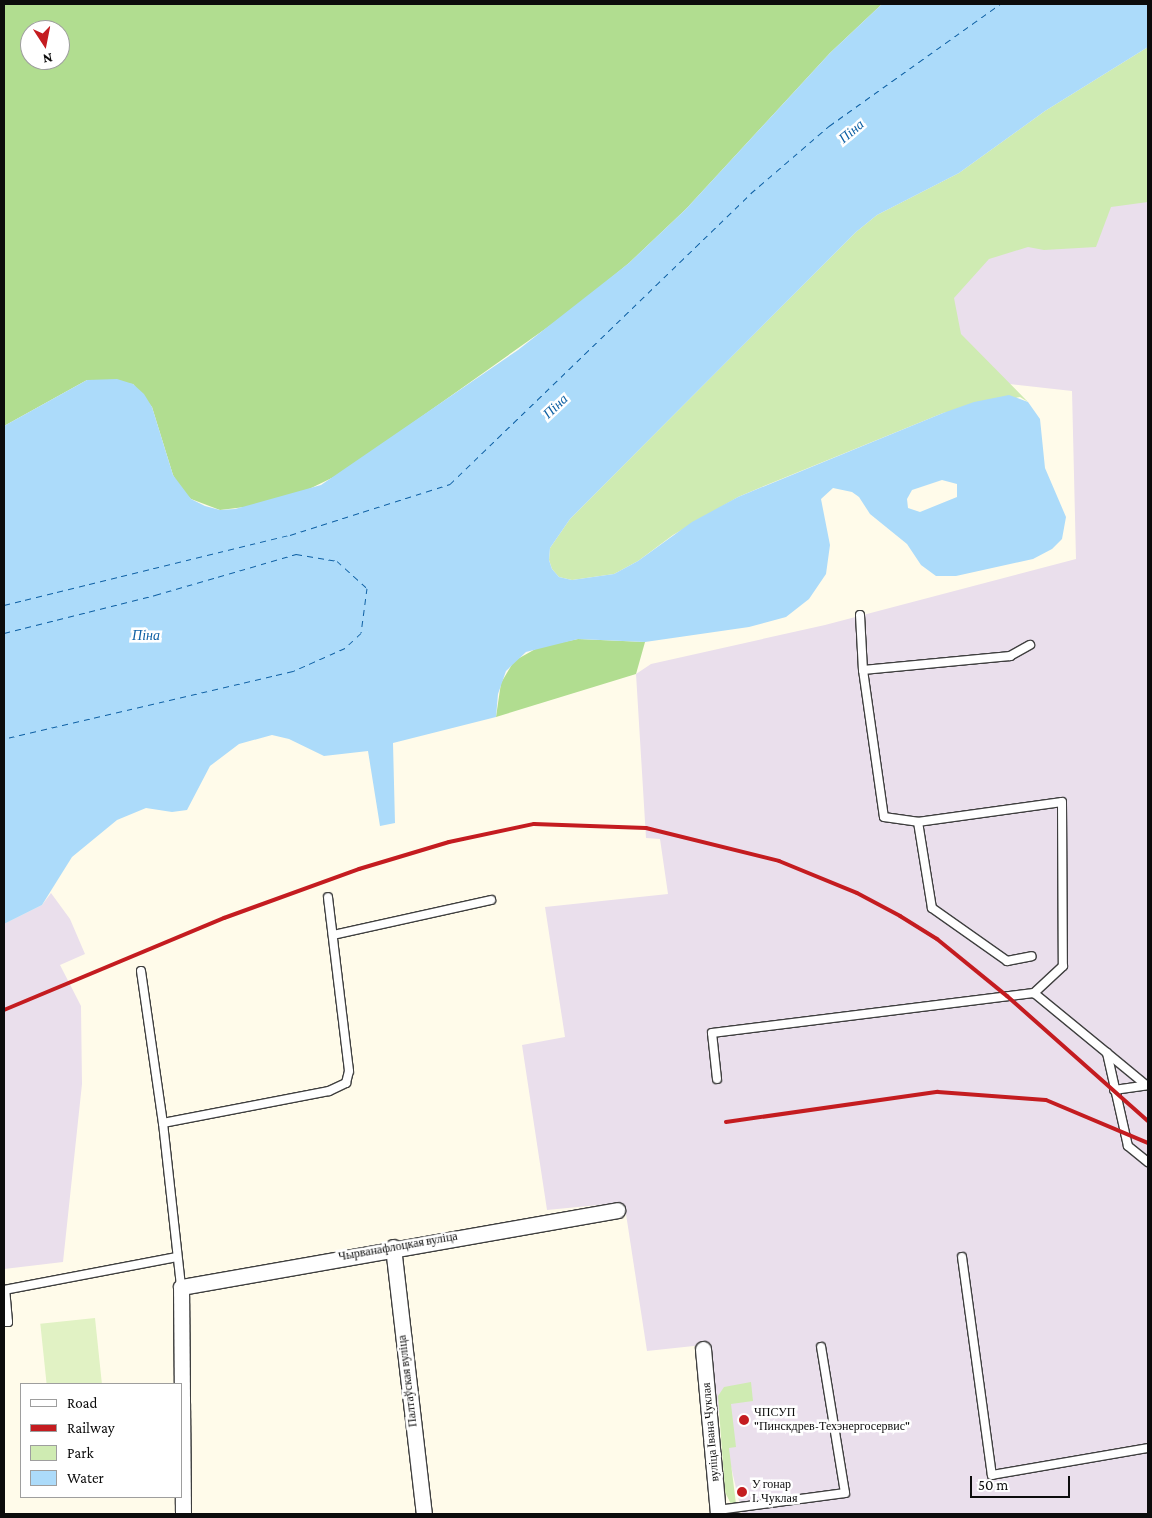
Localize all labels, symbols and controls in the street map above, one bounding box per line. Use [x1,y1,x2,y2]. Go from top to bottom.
north arrow [20,20,70,70]
text: N [41,50,54,68]
water label: Піна [835,116,867,146]
water label: Піна [539,390,571,422]
water label: Піна [132,627,160,643]
street label: Чырванафлоцкая вуліца [337,1229,459,1265]
street label: Палтаўская вуліца [395,1334,421,1428]
street label: вуліца Івана Чуклая [699,1382,723,1482]
legend [20,1383,182,1498]
text: Road [67,1395,97,1411]
place label: ЧПСУП "Пинскдрев-Техэнергосервис" [754,1406,910,1434]
marker: ЧПСУП "Пинскдрев-Техэнергосервис" [738,1414,750,1426]
text: Railway [67,1420,115,1436]
text: Park [67,1445,94,1461]
scale bar [972,1466,1072,1498]
text: Water [67,1470,104,1486]
text: 50 m [978,1477,1008,1493]
place label: У гонар І. Чуклая [752,1478,797,1506]
marker: У гонар І. Чуклая [736,1486,748,1498]

